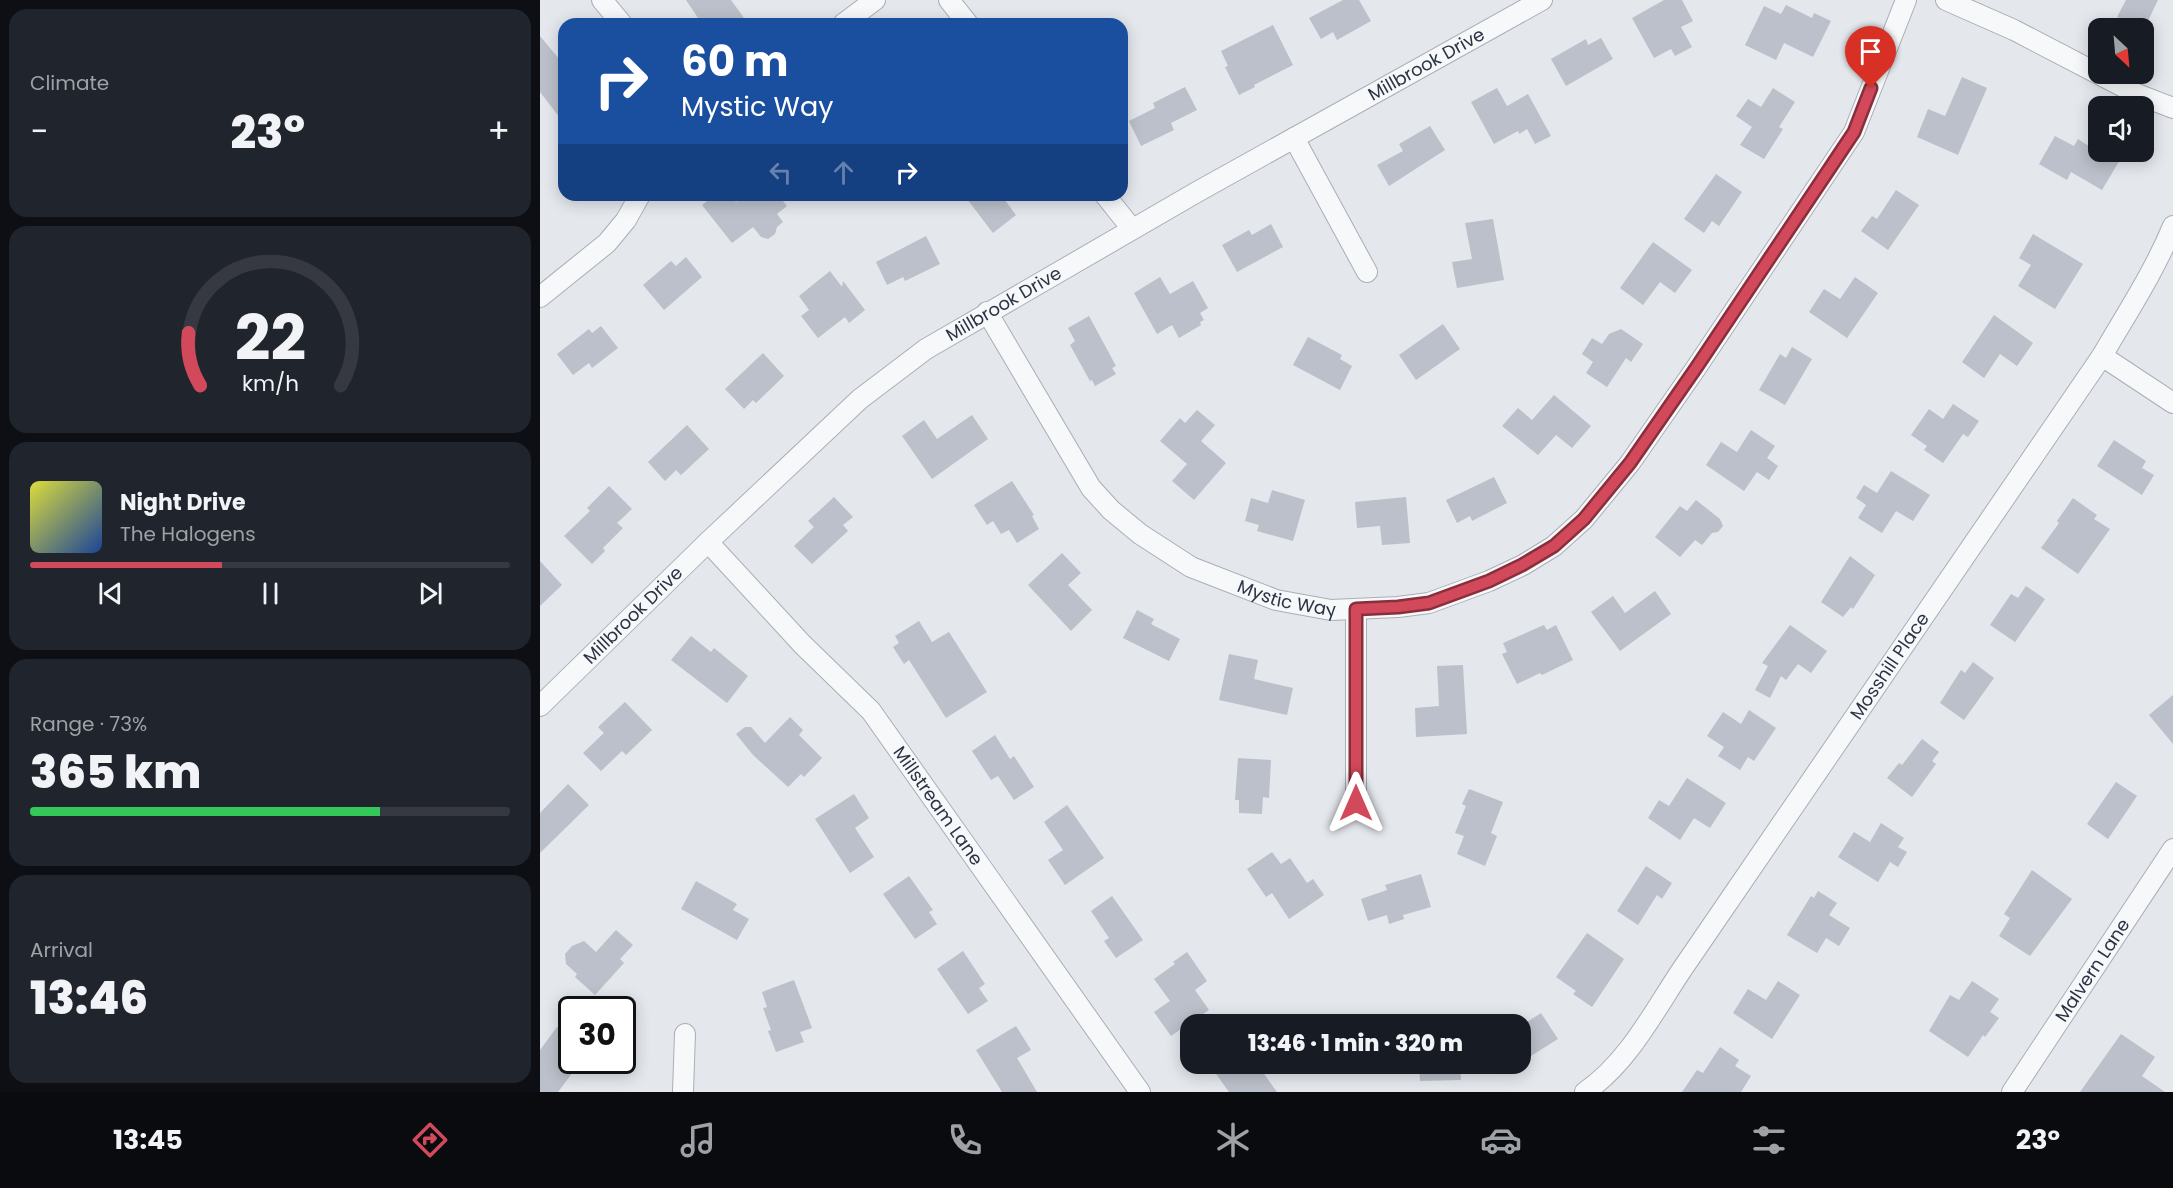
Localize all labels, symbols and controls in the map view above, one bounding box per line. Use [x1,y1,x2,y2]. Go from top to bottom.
north arrow [2088,18,2154,84]
map controls [2088,18,2154,162]
street label: Millbrook Drive [1363,21,1489,106]
pin [1845,26,1896,88]
text: 60 m [681,32,789,91]
icon: arrive [1854,35,1887,68]
icon: right [582,42,660,120]
text: Climate [30,69,109,97]
text: Mystic Way [681,88,833,125]
button: sound [2088,96,2154,162]
text: 23° [230,101,305,164]
text: − [30,108,48,155]
text: + [487,108,510,155]
icon: left [764,156,797,189]
icon: ahead [827,156,860,189]
icon: right [890,156,923,189]
street label: Millbrook Drive [941,260,1066,347]
text: 22 [234,295,306,383]
text: km/h [241,369,299,400]
text: Night Drive [120,487,246,518]
text: The Halogens [120,520,256,548]
street label: Millbrook Drive [577,560,688,669]
street label: Mystic Way [1234,573,1337,622]
icon: previous [94,577,127,610]
icon: pause [254,577,287,610]
icon: next [414,577,447,610]
street label: Mosshill Place [1844,607,1935,724]
text: Range · 73% [30,710,147,738]
text: 365 km [30,741,201,804]
street label: Millstream Lane [888,741,989,870]
position arrow [1324,771,1388,835]
street label: Malvern Lane [2049,913,2136,1027]
text: Arrival [30,936,93,964]
text: 13:46 [30,967,148,1030]
speed limit sign: 30 [558,996,636,1074]
text: 13:46 · 1 min · 320 m [1248,1028,1463,1059]
icon: directions [409,1119,451,1161]
icon: music [677,1119,719,1161]
icon: phone [944,1119,986,1161]
icon: climate [1212,1119,1254,1161]
icon: car [1480,1119,1522,1161]
icon: filters [1748,1119,1790,1161]
text: 13:45 [113,1121,183,1158]
text: 23° [2016,1121,2060,1158]

